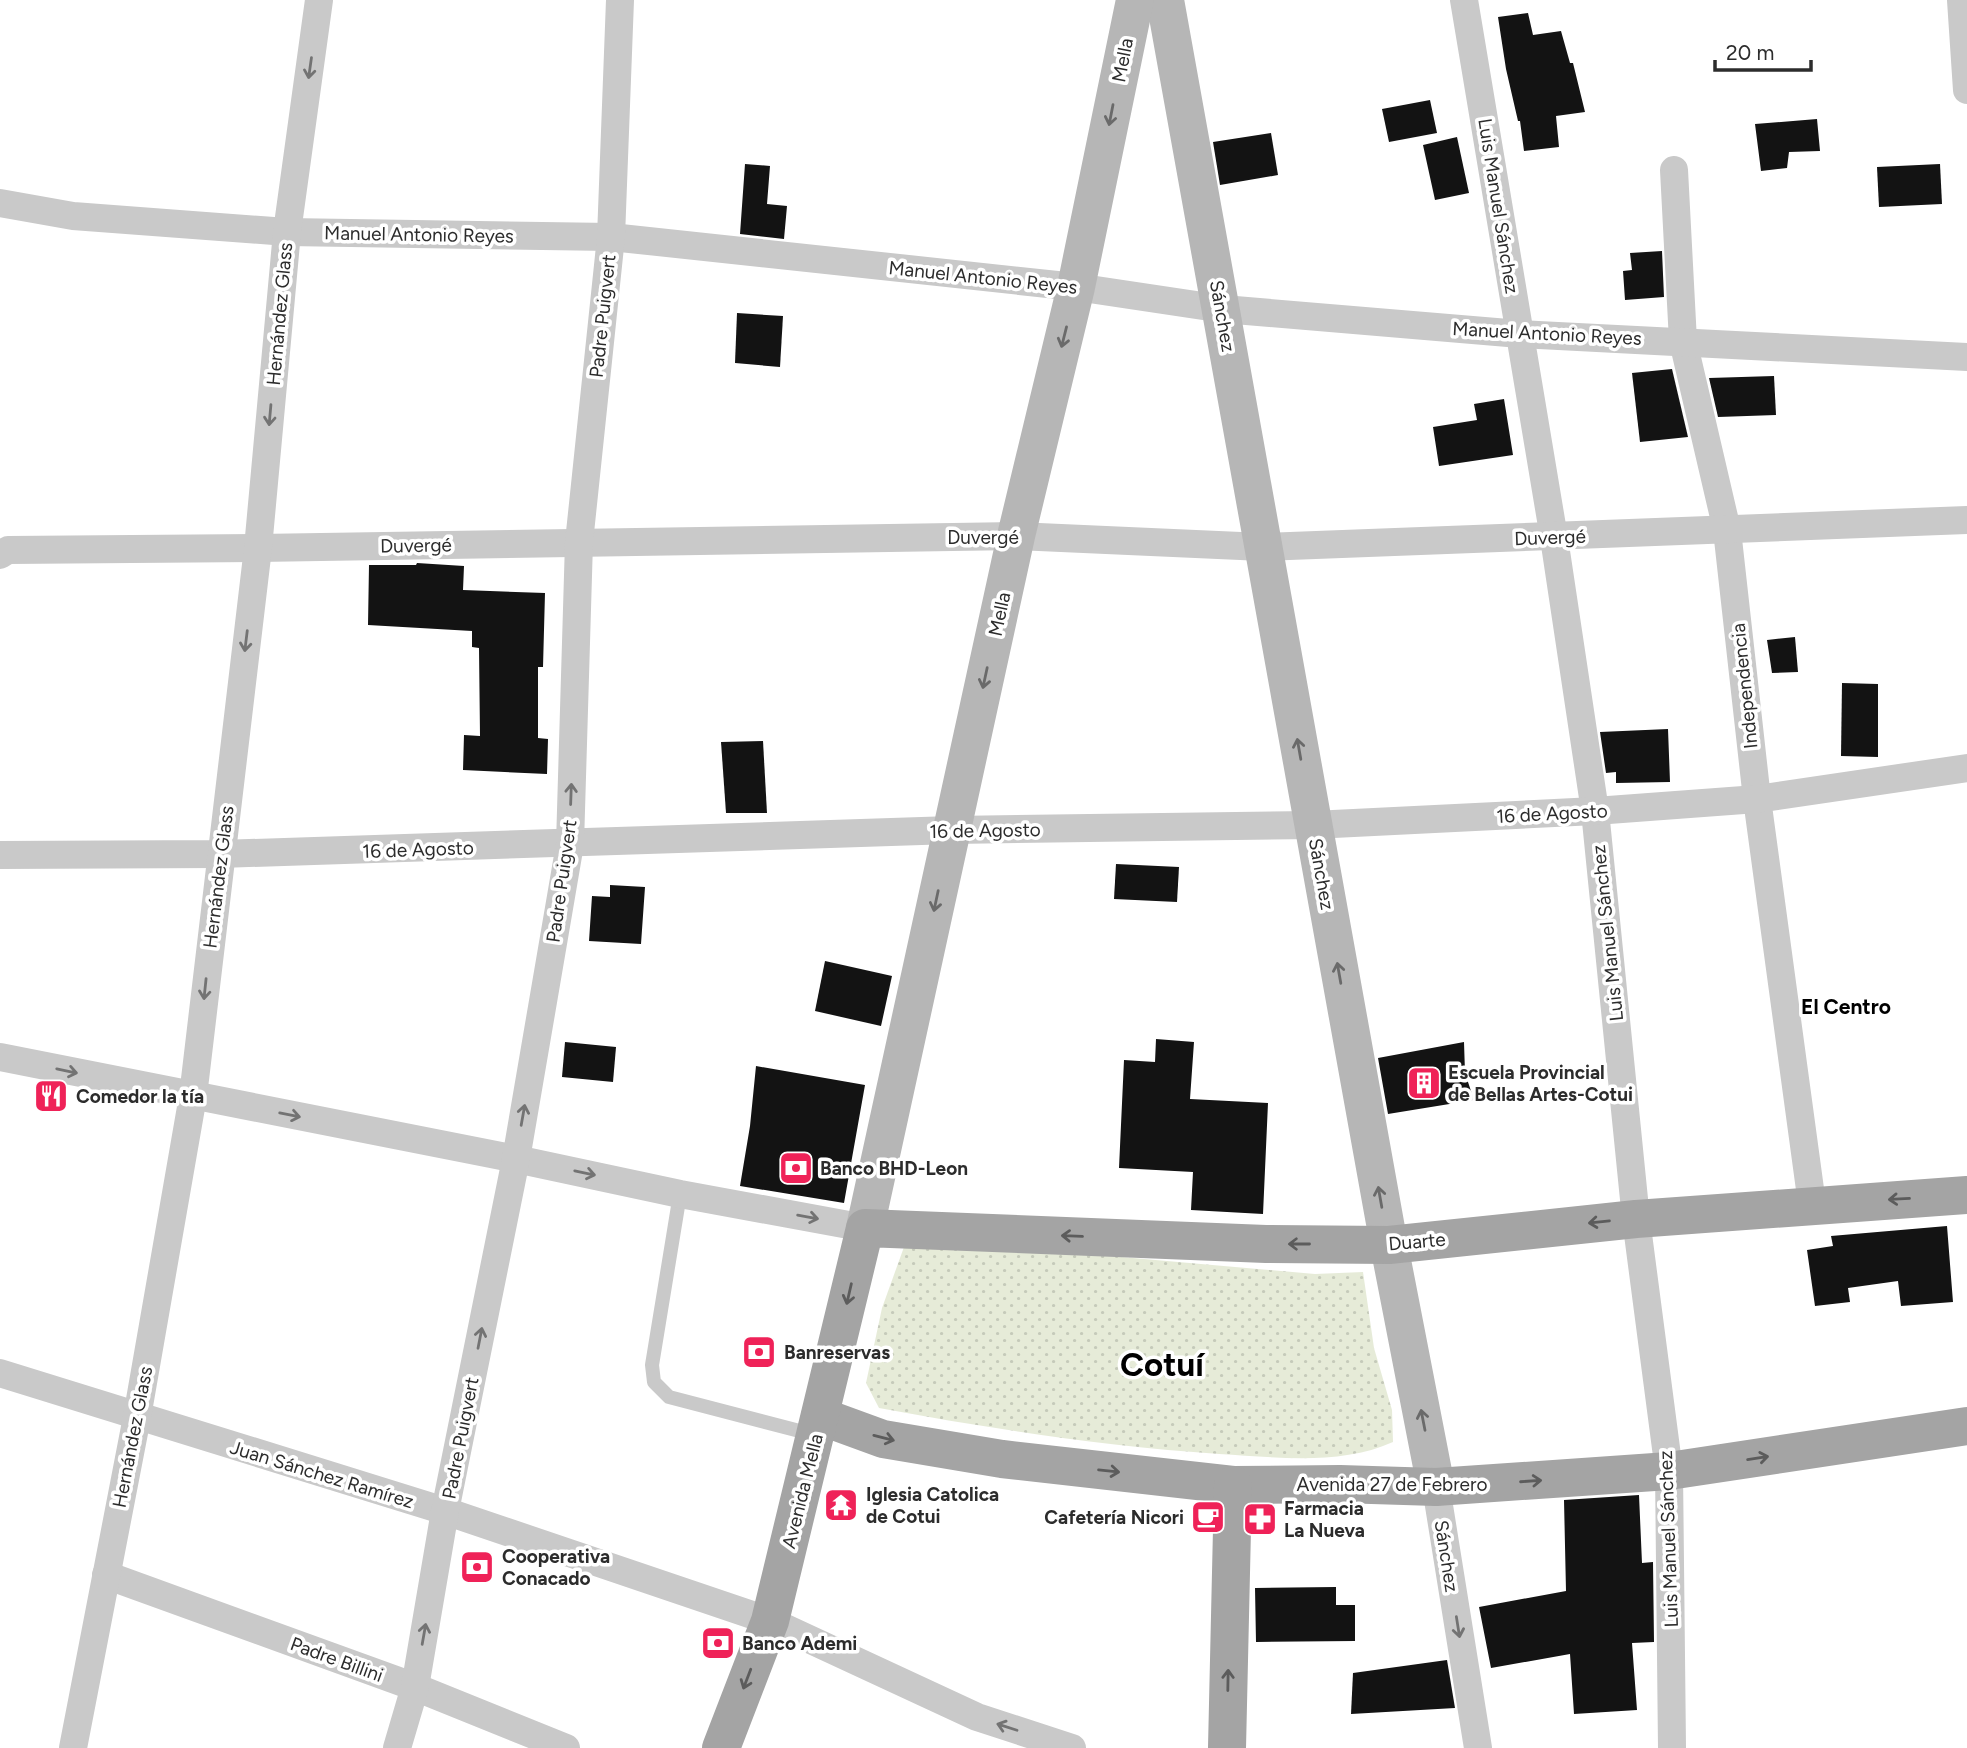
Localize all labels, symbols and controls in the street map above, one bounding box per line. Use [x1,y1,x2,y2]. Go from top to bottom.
scale bar [1715,28,1811,72]
street label: Mella [1107,36,1138,84]
text: 20 m [1726,40,1774,65]
one-way arrow [303,56,316,78]
one-way arrow [1104,103,1118,126]
street label: Luis Manuel Sánchez [1473,117,1524,295]
street label: Manuel Antonio Reyes [324,221,514,248]
street label: Hernández Glass [262,241,297,387]
street label: Padre Puigvert [585,253,620,379]
street label: Manuel Antonio Reyes [887,256,1079,299]
street label: Sánchez [1205,278,1240,354]
street label: Manuel Antonio Reyes [1452,317,1642,350]
one-way arrow [1057,326,1070,348]
one-way arrow [263,403,276,426]
street label: Duvergé [1514,525,1586,550]
street label: Duvergé [947,526,1019,549]
street label: Duvergé [380,533,452,558]
street label: Mella [984,590,1015,638]
street label: Independencia [1726,622,1763,750]
one-way arrow [240,630,253,652]
one-way arrow [978,666,991,689]
one-way arrow [1292,738,1305,761]
one-way arrow [565,782,578,805]
street label: 16 de Agosto [1496,799,1608,828]
street label: Hernández Glass [198,804,239,950]
street label: Padre Puigvert [541,818,582,944]
street label: 16 de Agosto [929,818,1041,843]
street label: 16 de Agosto [362,836,474,863]
street label: Sánchez [1304,836,1339,912]
street label: Luis Manuel Sánchez [1587,844,1628,1022]
one-way arrow [929,889,943,912]
one-way arrow [1332,962,1346,985]
one-way arrow [199,977,212,1000]
district label: El Centro [1801,994,1891,1019]
place label: Escuela Provincial de Bellas Artes-Cotui [1448,1061,1633,1106]
one-way arrow [55,1064,78,1078]
building icon: Escuela Provincial de Bellas Artes-Cotui [1405,1064,1443,1102]
restaurant icon: Comedor la tía [32,1077,70,1115]
place label: Comedor la tía [76,1085,204,1108]
one-way arrow [517,1104,530,1127]
one-way arrow [278,1109,301,1122]
bank icon: Banco BHD-Leon [777,1149,815,1187]
place label: Banco BHD-Leon [820,1157,968,1180]
one-way arrow [573,1167,596,1181]
one-way arrow [1373,1186,1386,1208]
one-way arrow [1888,1193,1911,1206]
one-way arrow [796,1211,819,1225]
one-way arrow [1588,1216,1611,1229]
street label: Duarte [1388,1228,1447,1255]
one-way arrow [1060,1230,1083,1243]
one-way arrow [1288,1237,1311,1251]
one-way arrow [842,1282,855,1305]
one-way arrow [473,1328,487,1350]
bank icon: Banreservas [740,1333,778,1371]
place label: Banreservas [784,1341,890,1364]
district label: Cotuí [1120,1345,1206,1384]
street label: Hernández Glass [108,1364,157,1510]
street label: Padre Puigvert [437,1375,484,1501]
one-way arrow [1416,1409,1429,1432]
street label: Avenida Mella [777,1431,828,1551]
one-way arrow [872,1432,895,1445]
street label: Juan Sánchez Ramírez [227,1436,416,1513]
street label: Luis Manuel Sánchez [1654,1450,1683,1628]
one-way arrow [1746,1451,1768,1464]
one-way arrow [1097,1465,1120,1478]
street label: Avenida 27 de Febrero [1297,1473,1487,1496]
one-way arrow [1520,1474,1543,1487]
place label: Iglesia Catolica de Cotui [866,1483,999,1528]
temple icon: Iglesia Catolica de Cotui [822,1486,860,1524]
place label: Farmacia La Nueva [1284,1497,1365,1542]
cafe icon: Cafetería Nicori [1189,1498,1227,1536]
pharmacy icon: Farmacia La Nueva [1241,1500,1279,1538]
place label: Cafetería Nicori [1044,1506,1184,1529]
street label: Sánchez [1429,1518,1464,1594]
place label: Cooperativa Conacado [502,1545,610,1590]
bank icon: Cooperativa Conacado [458,1548,496,1586]
one-way arrow [1452,1615,1465,1638]
one-way arrow [418,1623,431,1646]
bank icon: Banco Ademi [699,1624,737,1662]
street label: Padre Billini [287,1632,386,1687]
place label: Banco Ademi [742,1632,857,1655]
one-way arrow [740,1668,753,1690]
one-way arrow [1221,1669,1235,1692]
one-way arrow [997,1719,1019,1732]

